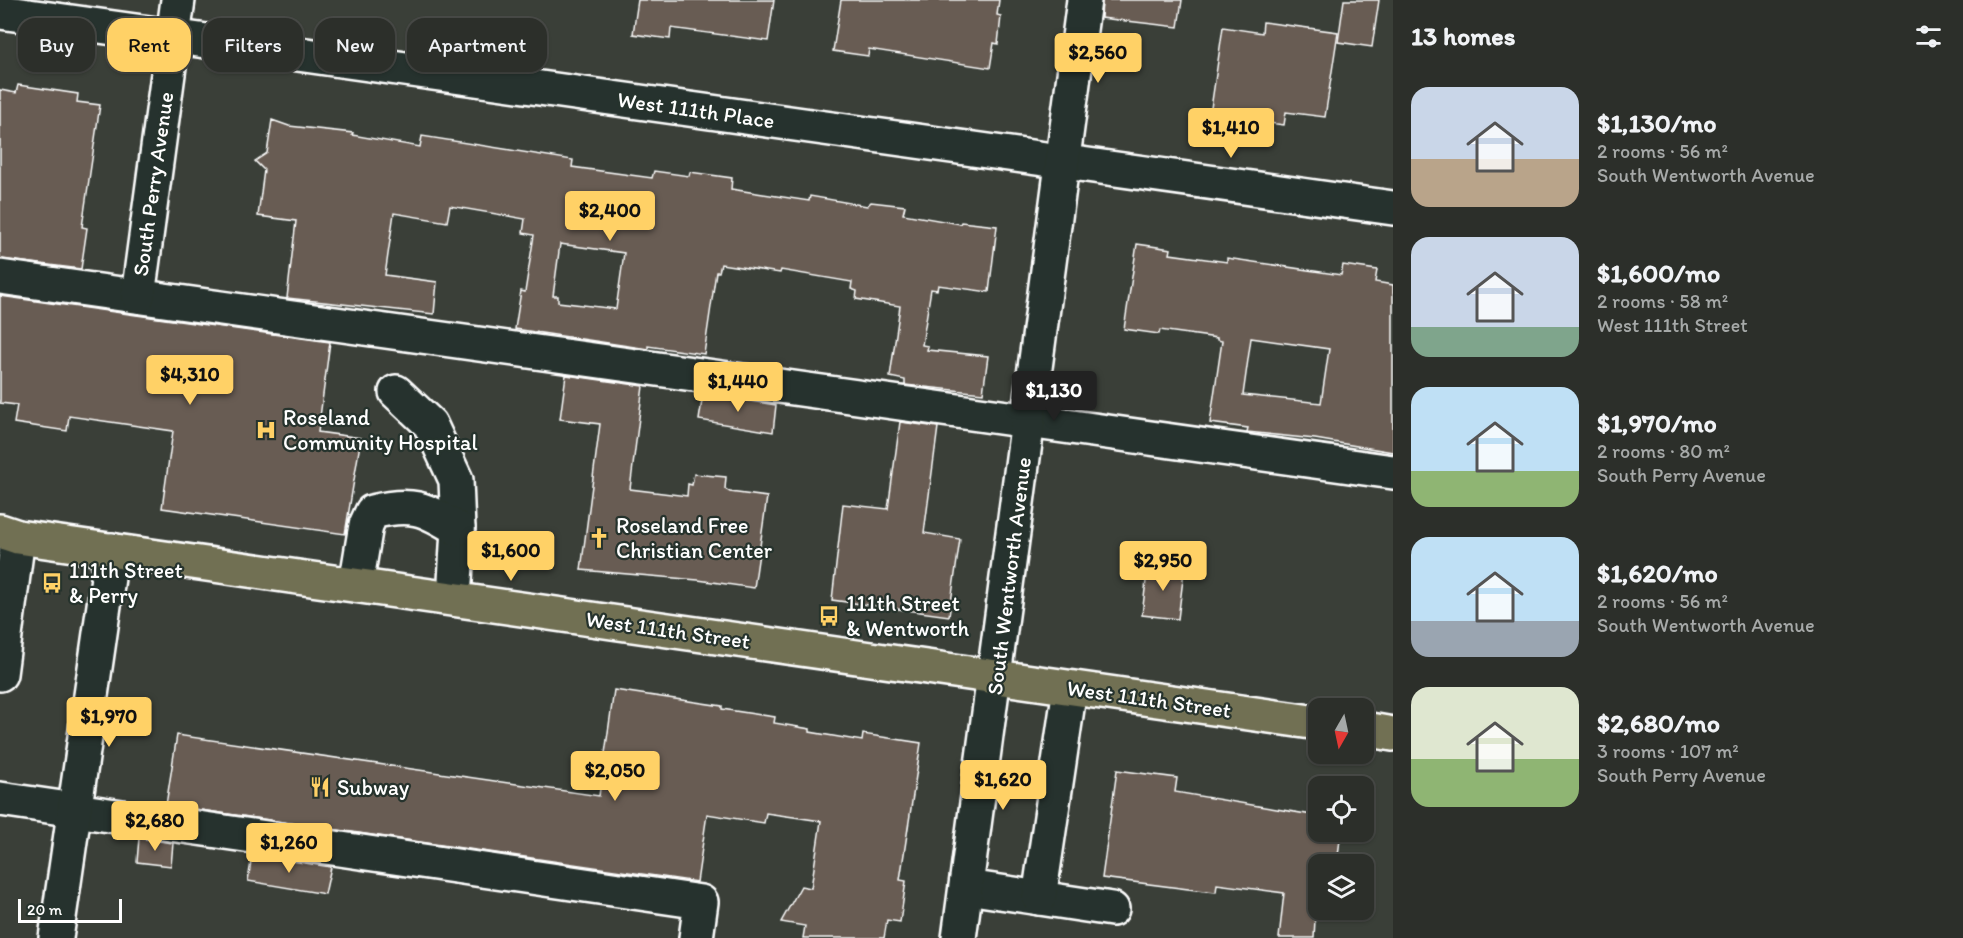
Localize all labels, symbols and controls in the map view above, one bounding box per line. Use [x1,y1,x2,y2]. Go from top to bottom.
chip: Buy [18,18,95,72]
chip: Rent [107,18,191,72]
chip: Filters [203,18,303,72]
chip: New [315,18,395,72]
chip: Apartment [407,18,547,72]
text: 13 homes [1411,20,1515,52]
icon: filters [1912,20,1945,53]
pin: $2,560 [1049,33,1147,84]
text: $2,560 [1069,40,1127,64]
street label: West 111th Place [616,86,776,134]
street label: South Perry Avenue [127,90,179,278]
text: $1,130/mo [1597,107,1717,139]
pin: $1,410 [1182,108,1280,159]
icon: home [1459,111,1531,183]
text: $1,410 [1202,115,1260,139]
text: 2 rooms · 56 m² [1597,139,1728,163]
text: South Wentworth Avenue [1597,163,1815,187]
pin: $2,400 [561,191,659,242]
text: $2,400 [579,198,641,222]
text: $1,600/mo [1597,257,1720,289]
icon: home [1459,261,1531,333]
text: 2 rooms · 58 m² [1597,289,1728,313]
text: West 111th Street [1597,313,1748,337]
pin: $4,310 [141,355,239,406]
text: $4,310 [160,362,220,386]
pin: $1,440 [689,362,787,413]
text: $1,440 [708,369,768,393]
pin: $1,130 [1005,371,1103,422]
text: $1,130 [1026,378,1082,402]
place label: Roseland Community Hospital [283,404,478,456]
text: $1,970/mo [1597,407,1717,439]
icon: home [1459,411,1531,483]
hospital icon: Roseland Community Hospital [254,418,278,442]
text: 2 rooms · 80 m² [1597,439,1730,463]
street label: South Wentworth Avenue [981,455,1037,697]
text: South Perry Avenue [1597,463,1766,487]
place label: Roseland Free Christian Center [616,512,773,564]
church icon: Roseland Free Christian Center [587,526,611,550]
pin: $1,600 [462,531,560,582]
text: $1,600 [481,538,541,562]
pin: $2,950 [1114,541,1212,592]
text: $2,950 [1134,548,1192,572]
place label: 111th Street & Perry [69,557,183,609]
text: $1,620/mo [1597,557,1718,589]
icon: home [1459,561,1531,633]
bus stop icon: 111th Street & Perry [40,571,64,595]
text: 2 rooms · 56 m² [1597,589,1728,613]
place label: 111th Street & Wentworth [846,590,969,642]
bus stop icon: 111th Street & Wentworth [817,604,841,628]
street label: West 111th Street [584,605,752,655]
text: South Wentworth Avenue [1597,613,1815,637]
street label: West 111th Street [1065,674,1233,724]
pin: $1,970 [60,697,158,748]
north arrow [1308,698,1374,764]
map controls [1308,698,1374,920]
text: $1,970 [81,704,137,728]
text: $2,680/mo [1597,707,1720,739]
icon: home [1459,711,1531,783]
text: 3 rooms · 107 m² [1597,739,1739,763]
pin: $2,050 [566,751,664,802]
text: $2,050 [585,758,645,782]
pin: $1,620 [954,760,1052,811]
text: South Perry Avenue [1597,763,1766,787]
text: $1,620 [974,767,1032,791]
place label: Subway [337,774,410,801]
restaurant icon: Subway [308,775,332,799]
button: locate [1308,776,1374,842]
pin: $2,680 [106,801,204,852]
text: $2,680 [125,808,185,832]
pin: $1,260 [240,823,338,874]
text: $1,260 [260,830,318,854]
button: layers [1308,854,1374,920]
scale bar [18,896,122,924]
text: 20 m [27,900,62,919]

